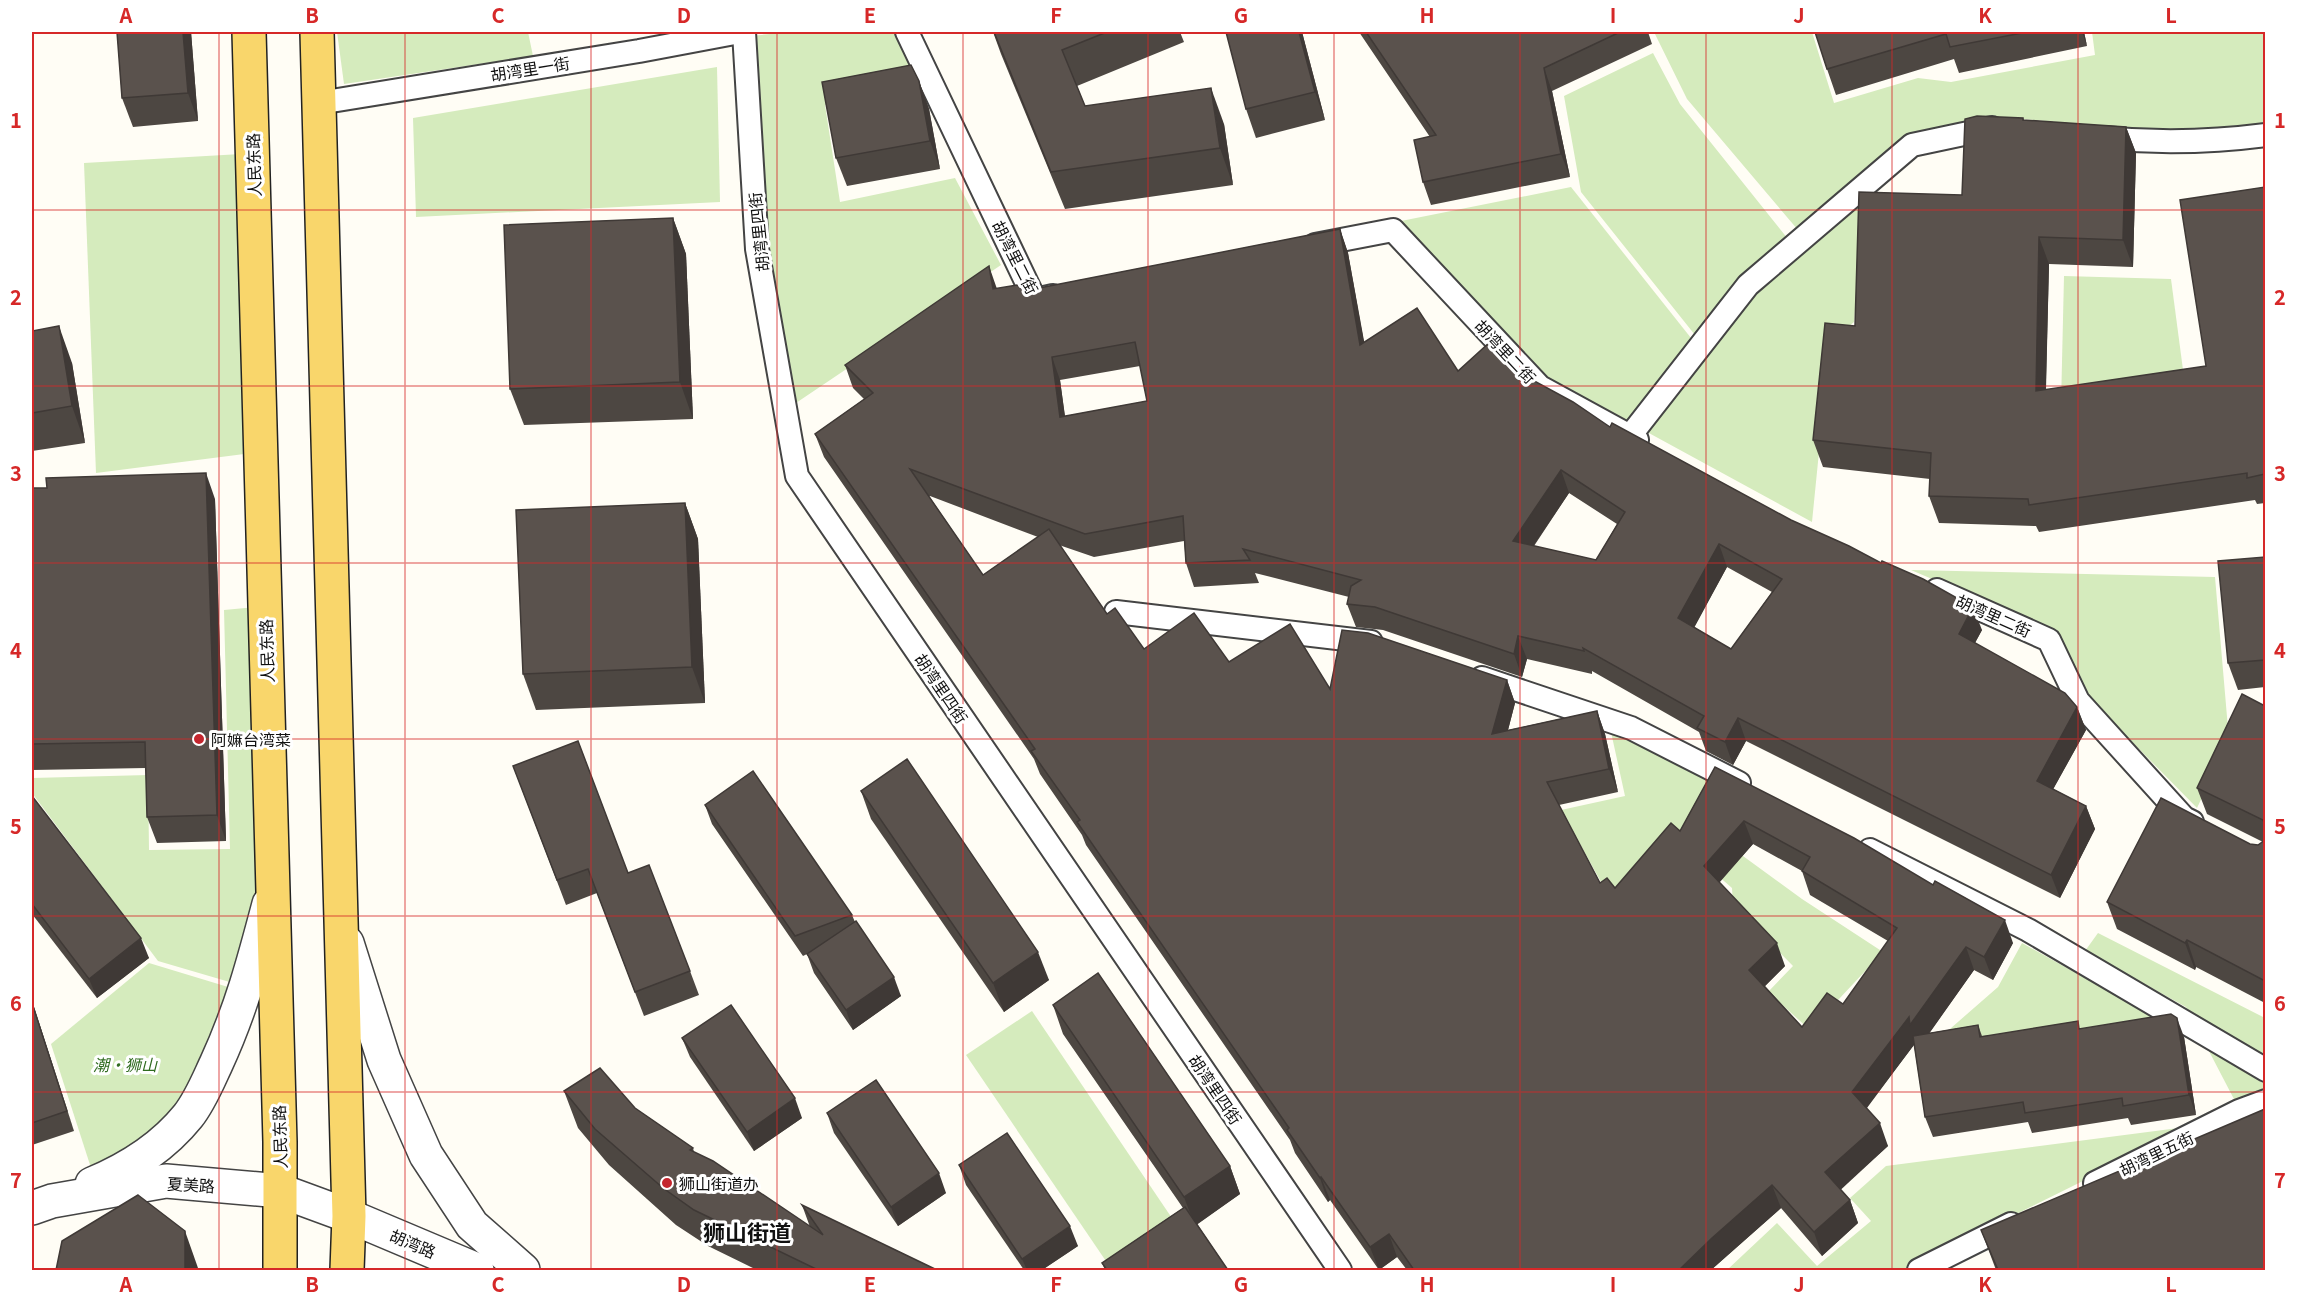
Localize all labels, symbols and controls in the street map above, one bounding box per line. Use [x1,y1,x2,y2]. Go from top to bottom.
text: A [119,0,133,29]
text: B [305,0,319,29]
text: C [491,0,505,29]
text: D [677,0,691,29]
text: E [864,0,876,29]
text: F [1050,0,1062,29]
text: G [1234,0,1248,29]
text: H [1419,0,1435,29]
text: I [1610,0,1616,29]
text: J [1793,0,1805,29]
text: K [1978,0,1992,29]
text: L [2165,0,2177,29]
street label: 胡湾里一街 [489,50,571,86]
text: 1 [10,105,22,134]
text: 1 [2274,105,2286,134]
street label: 人民东路 [240,133,266,197]
street label: 胡湾里四街 [742,191,774,273]
street label: 胡湾里二街 [987,216,1045,298]
text: 2 [10,282,22,311]
text: 2 [2274,282,2286,311]
street label: 胡湾里二街 [1470,314,1542,388]
text: 3 [10,458,22,487]
text: 3 [2274,458,2286,487]
street label: 胡湾里二街 [1953,588,2035,642]
street label: 人民东路 [253,619,279,683]
text: 4 [10,635,22,664]
text: 4 [2274,635,2286,664]
street label: 胡湾里四街 [910,648,974,728]
place label: 阿嫲台湾菜 [211,727,291,751]
marker: 阿嫲台湾菜 [192,732,206,746]
text: 5 [10,811,22,840]
text: 5 [2274,811,2286,840]
text: 6 [10,988,22,1017]
text: 6 [2274,988,2286,1017]
street label: 胡湾里四街 [1184,1049,1248,1129]
park label: 潮·狮山 [93,1052,158,1076]
street label: 人民东路 [266,1105,292,1169]
street label: 胡湾里五街 [2115,1125,2197,1181]
text: 7 [10,1165,22,1194]
text: 7 [2274,1165,2286,1194]
street label: 夏美路 [166,1171,216,1197]
place label: 狮山街道办 [679,1171,759,1195]
marker: 狮山街道办 [660,1176,674,1190]
district label: 狮山街道 [703,1215,791,1247]
street label: 胡湾路 [386,1223,440,1263]
text: A [119,1269,133,1298]
text: B [305,1269,319,1298]
text: C [491,1269,505,1298]
text: D [677,1269,691,1298]
text: E [864,1269,876,1298]
text: F [1050,1269,1062,1298]
text: G [1234,1269,1248,1298]
text: H [1419,1269,1435,1298]
text: I [1610,1269,1616,1298]
text: J [1793,1269,1805,1298]
text: K [1978,1269,1992,1298]
text: L [2165,1269,2177,1298]

